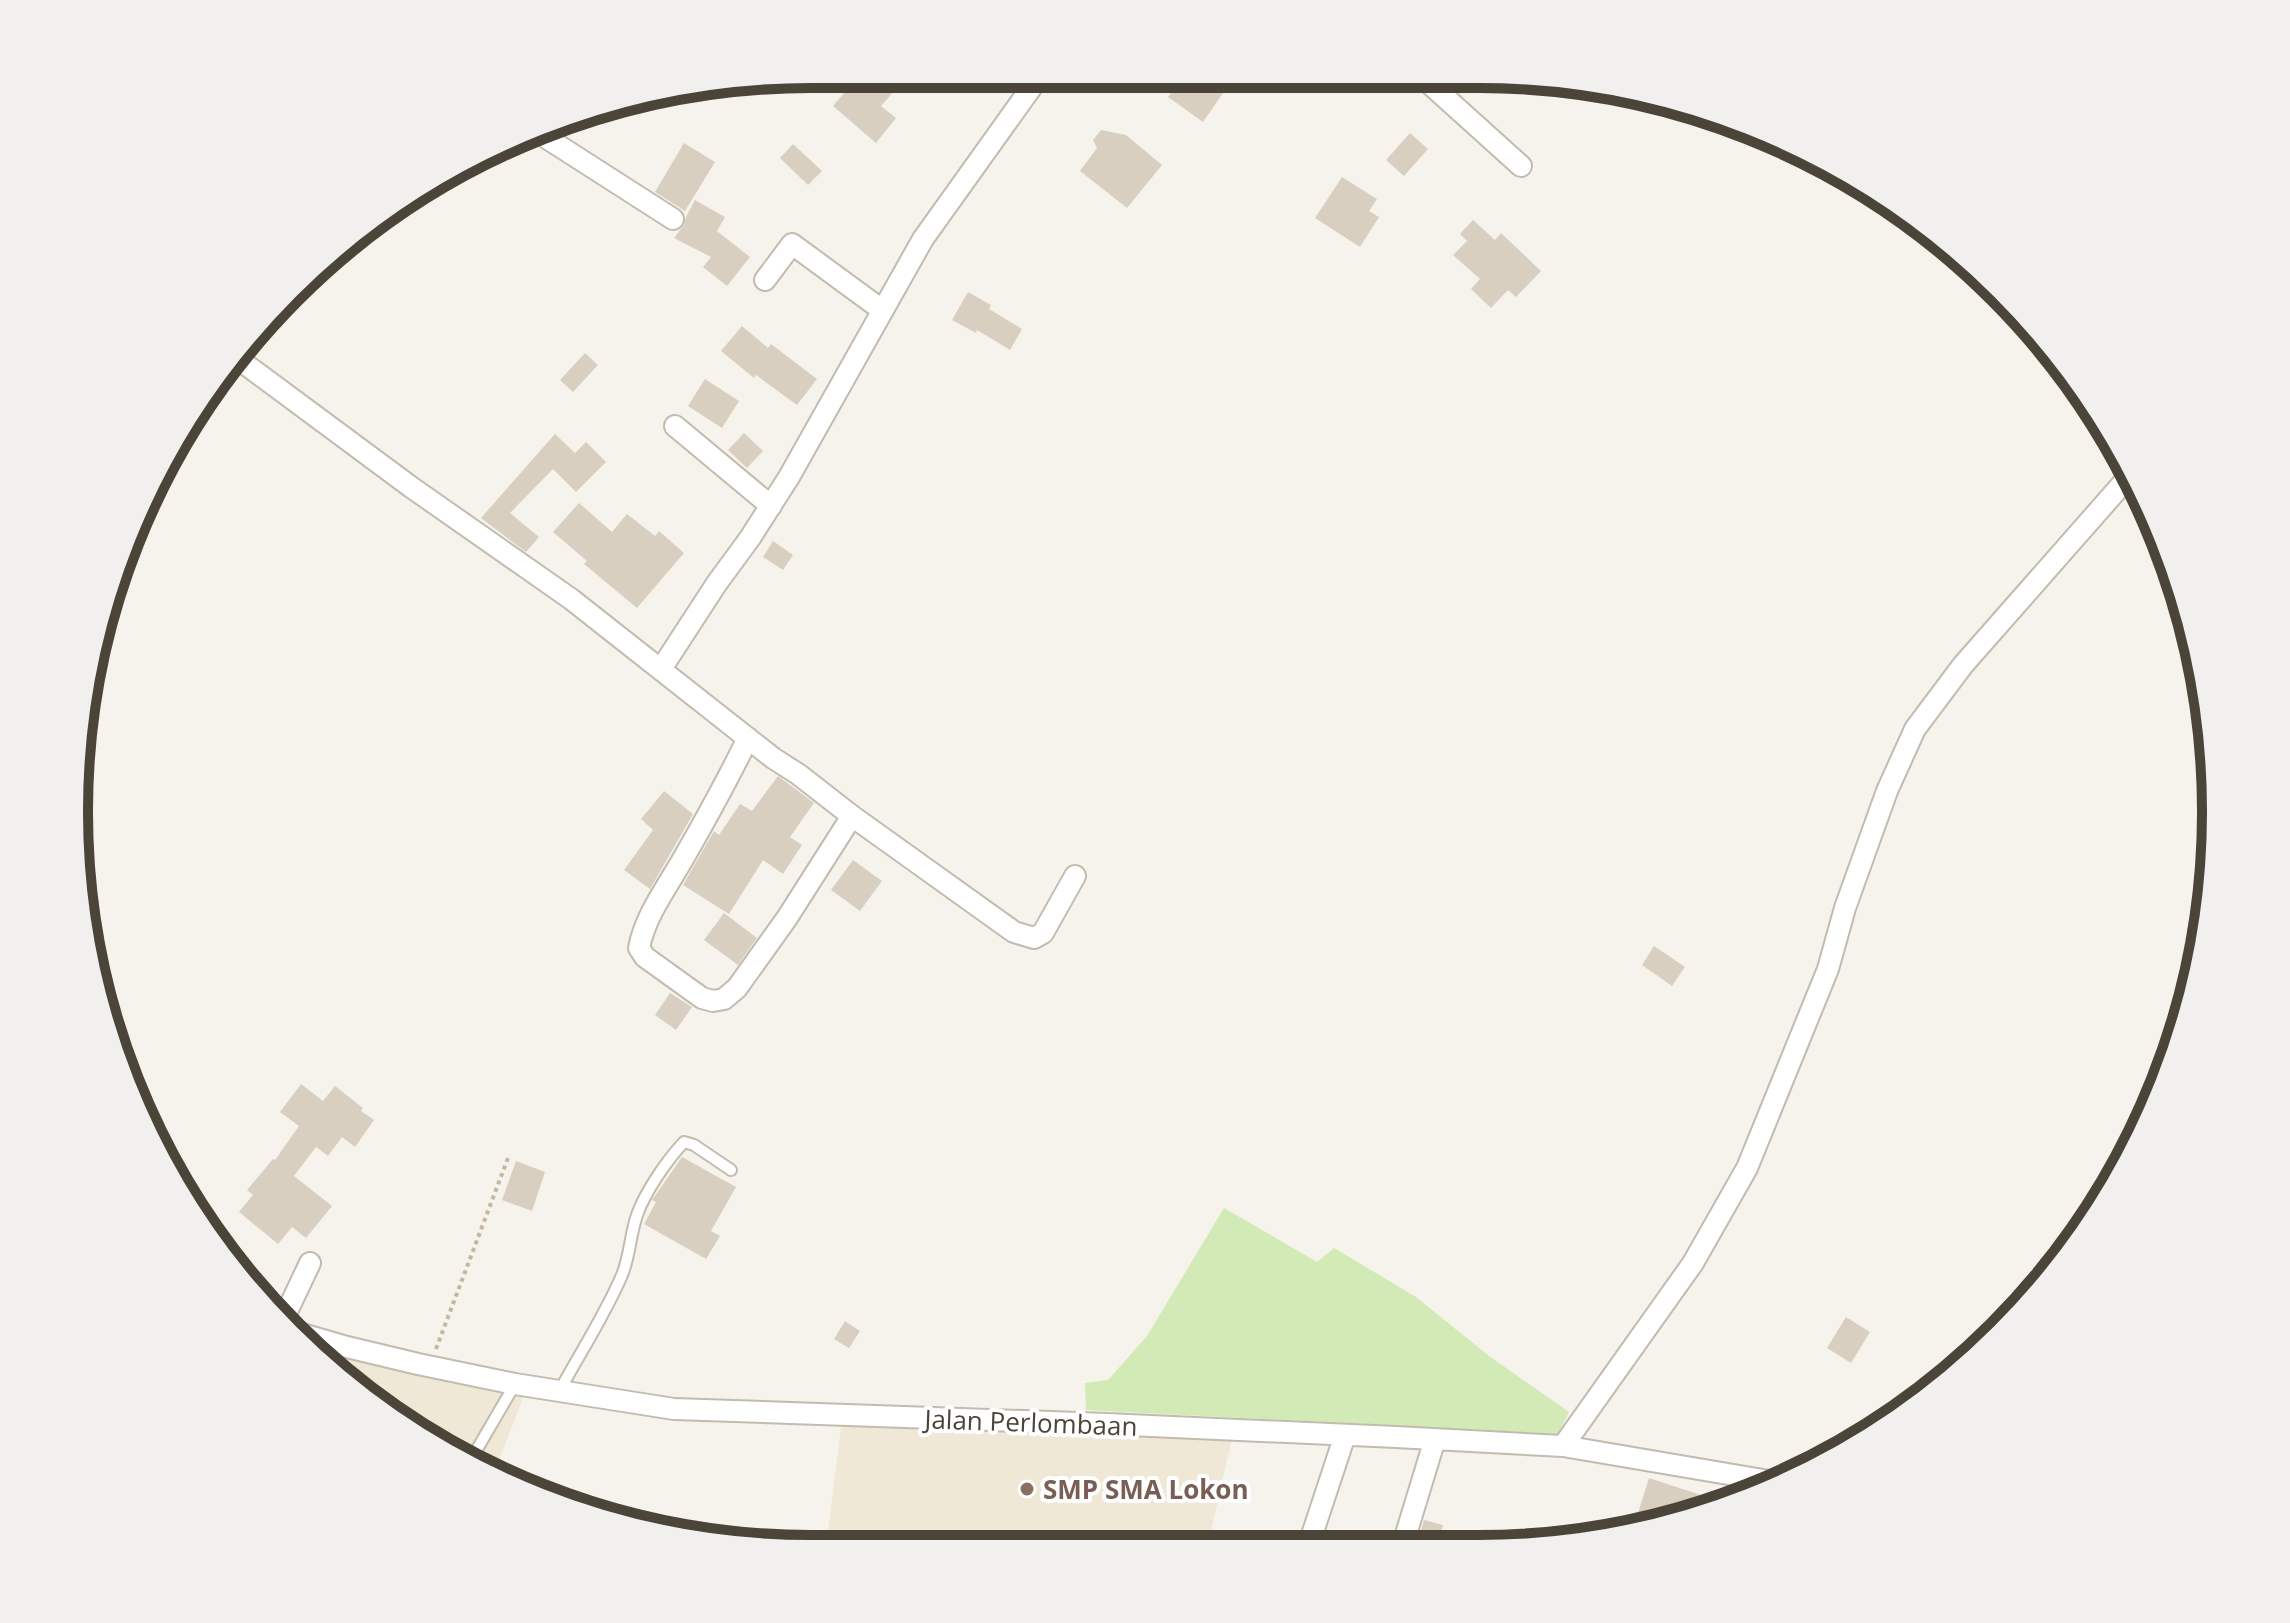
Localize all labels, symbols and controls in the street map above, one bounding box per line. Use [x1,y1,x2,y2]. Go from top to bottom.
street label: Jalan Perlombaan [921,1400,1138,1444]
place label: SMP SMA Lokon [1043,1471,1249,1507]
marker: SMP SMA Lokon [1018,1480,1036,1498]

